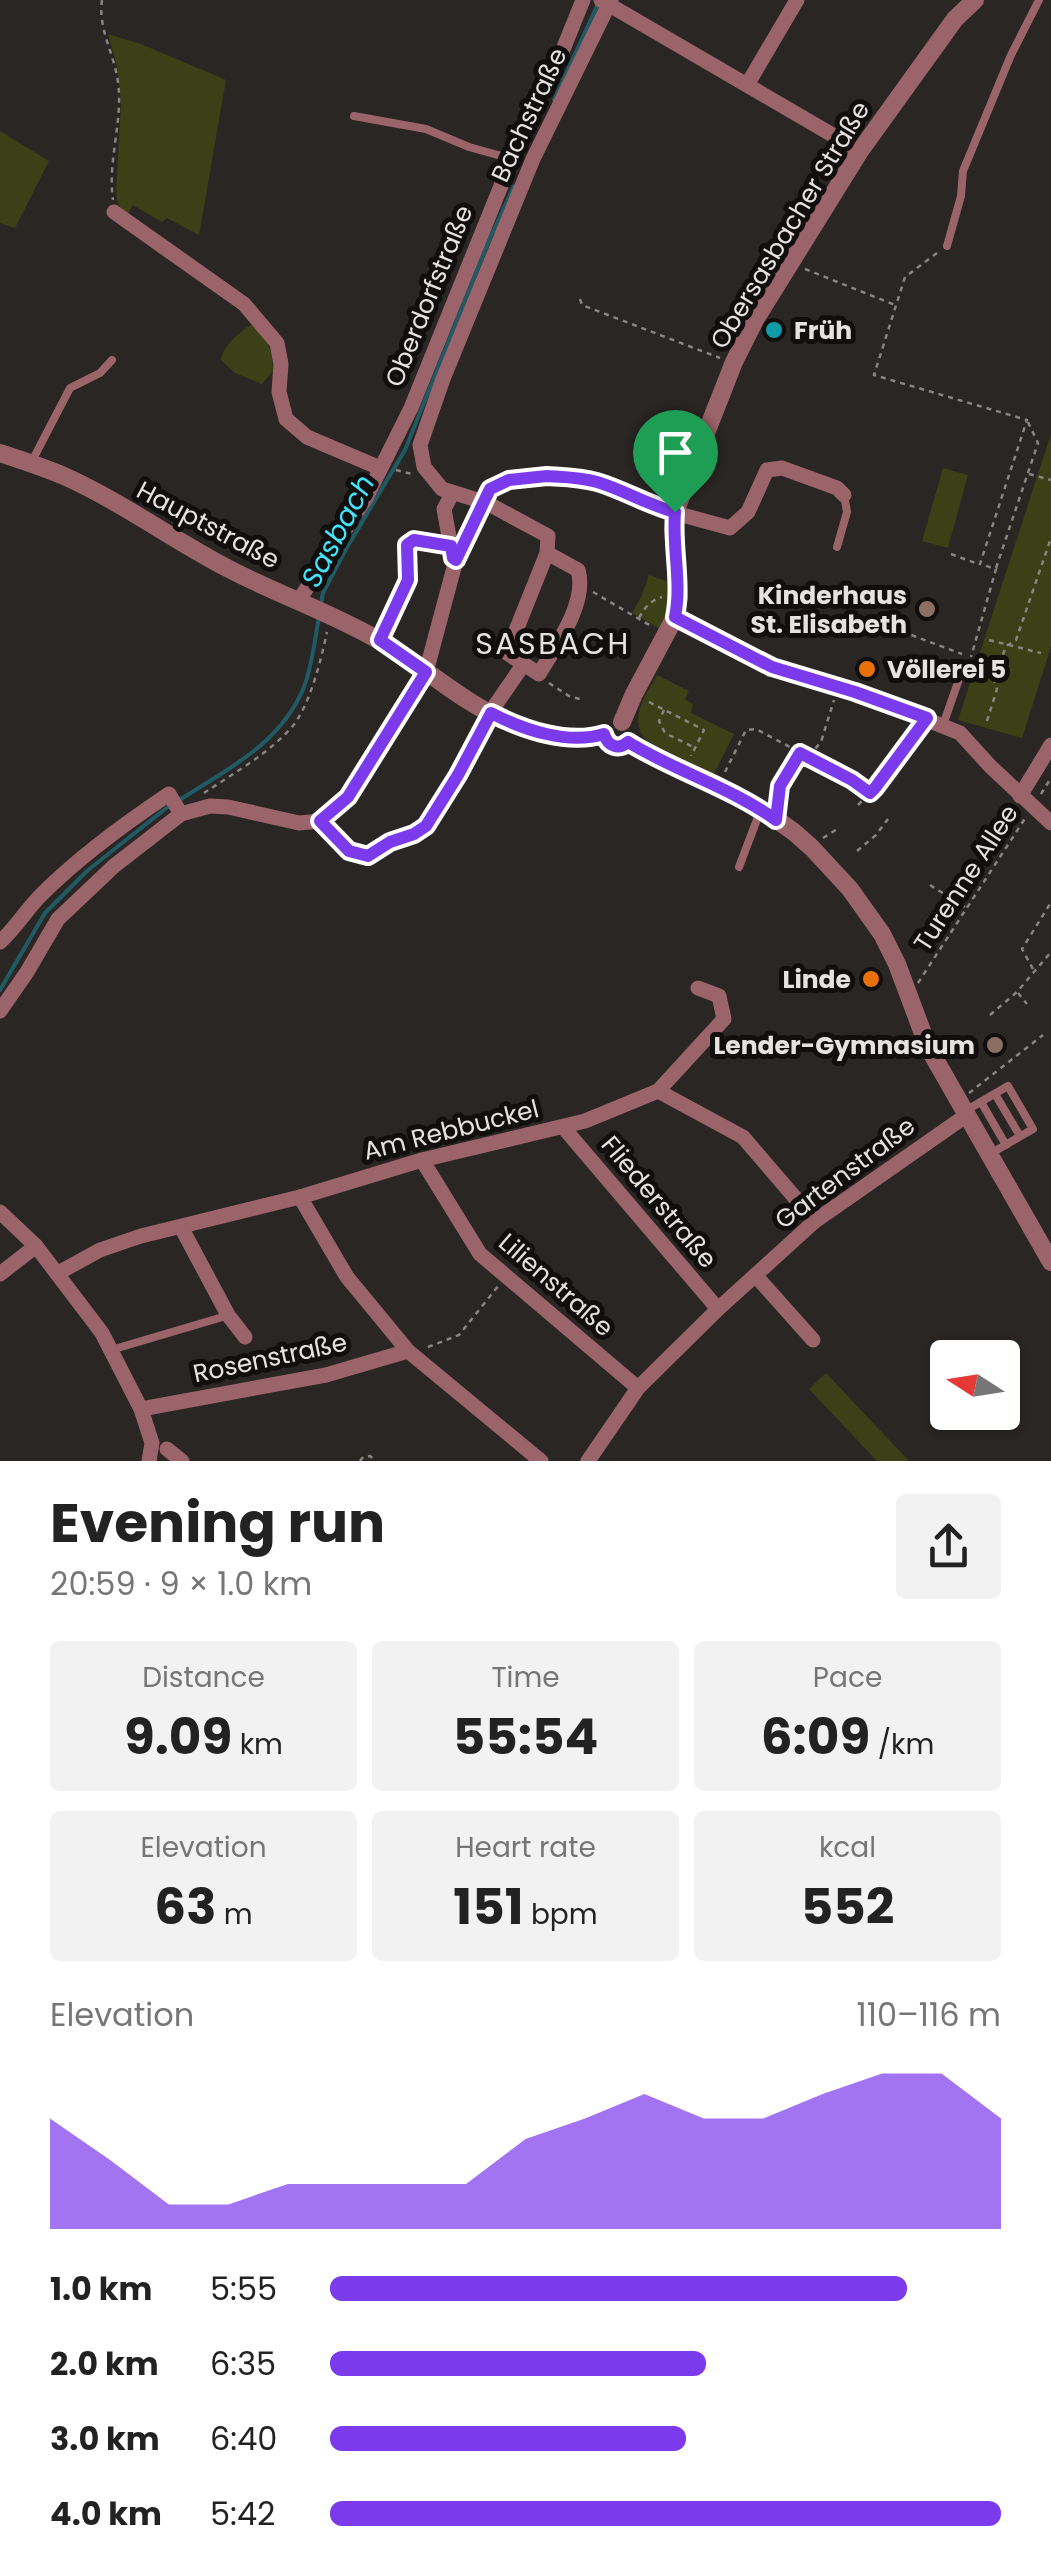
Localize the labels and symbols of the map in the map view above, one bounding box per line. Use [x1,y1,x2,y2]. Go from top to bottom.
street label: Bachstraße [483,42,575,188]
street label: Obersasbacher Straße [702,95,878,355]
street label: Oberdorfstraße [377,200,481,392]
place label: Früh [794,313,852,348]
marker: Früh [763,319,785,341]
pin [633,410,718,513]
water label: Sasbach [292,468,384,594]
street label: Hauptstraße [130,473,286,577]
place label: Kinderhaus St. Elisabeth [751,578,907,642]
marker: Kinderhaus St. Elisabeth [916,598,938,620]
district label: SASBACH [475,622,631,665]
place label: Völlerei 5 [887,652,1006,687]
marker: Völlerei 5 [856,658,878,680]
street label: Turenne Allee [905,798,1027,958]
place label: Linde [782,962,851,997]
marker: Linde [860,968,882,990]
place label: Lender-Gymnasium [713,1028,975,1063]
marker: Lender-Gymnasium [984,1034,1006,1056]
street label: Am Rebbuckel [360,1091,542,1169]
street label: Gartenstraße [768,1109,922,1237]
street label: Fliederstraße [593,1128,725,1276]
street label: Lilienstraße [491,1225,621,1345]
street label: Rosenstraße [190,1325,350,1391]
north arrow [930,1340,1020,1430]

